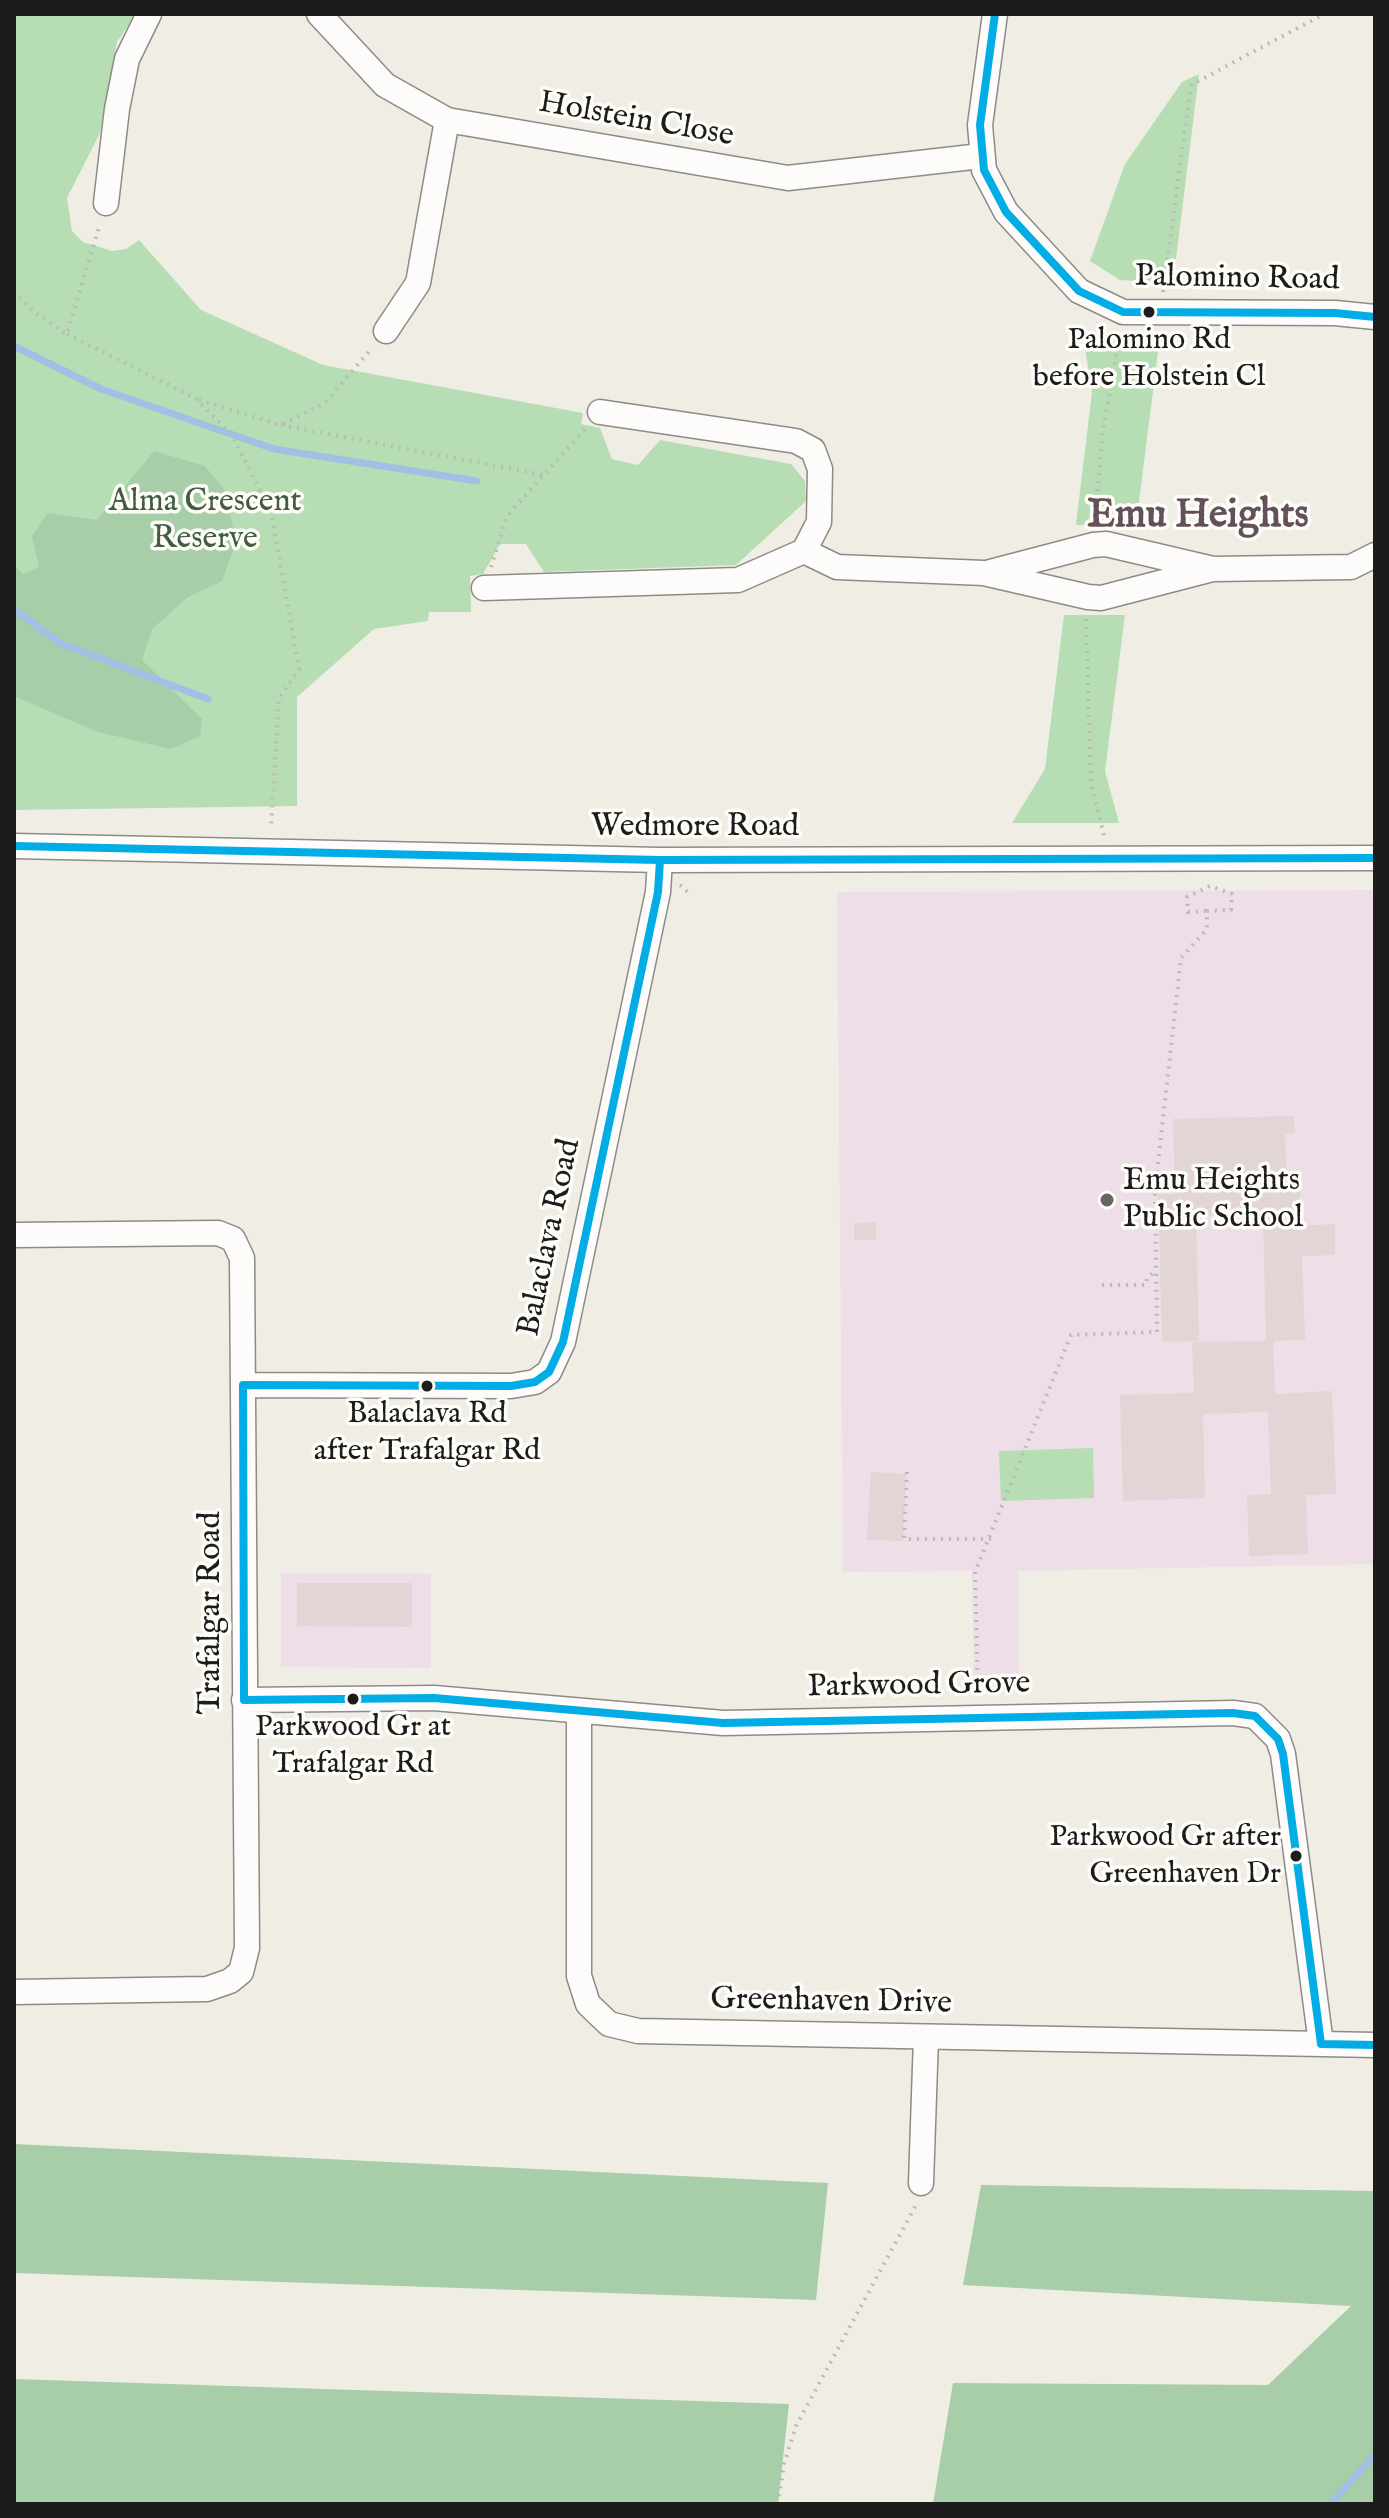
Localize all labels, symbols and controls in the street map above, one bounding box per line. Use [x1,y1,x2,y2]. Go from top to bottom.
street label: Holstein Close [536,85,736,157]
street label: Palomino Road [1134,259,1340,301]
marker: Palomino Rd before Holstein Cl [1141,304,1157,320]
place label: Palomino Rd before Holstein Cl [1033,324,1265,394]
park label: Alma Crescent Reserve [109,484,301,559]
district label: Emu Heights [1087,494,1309,542]
street label: Wedmore Road [591,809,799,847]
street label: Balaclava Road [511,1136,591,1340]
place label: Emu Heights Public School [1123,1163,1303,1238]
marker: Emu Heights Public School [1098,1191,1116,1209]
marker: Balaclava Rd after Trafalgar Rd [419,1378,435,1394]
place label: Balaclava Rd after Trafalgar Rd [314,1398,540,1468]
street label: Trafalgar Road [193,1512,231,1714]
street label: Parkwood Grove [807,1666,1031,1708]
marker: Parkwood Gr at Trafalgar Rd [345,1691,361,1707]
place label: Parkwood Gr at Trafalgar Rd [255,1711,451,1782]
place label: Parkwood Gr after Greenhaven Dr [1049,1821,1281,1892]
marker: Parkwood Gr after Greenhaven Dr [1288,1848,1304,1864]
street label: Greenhaven Drive [710,1982,952,2024]

